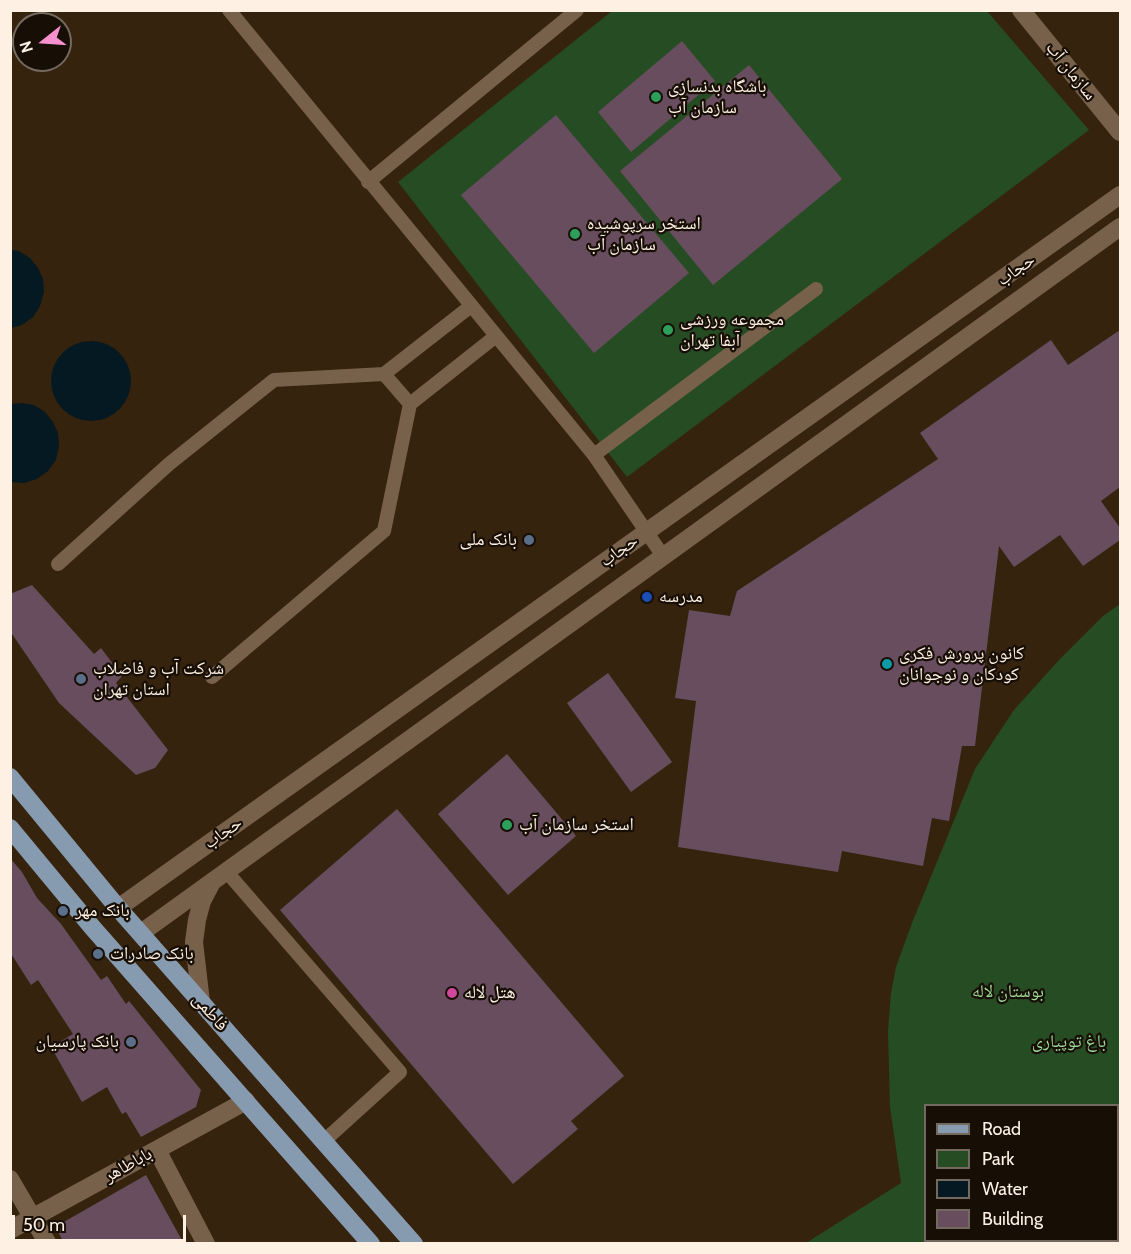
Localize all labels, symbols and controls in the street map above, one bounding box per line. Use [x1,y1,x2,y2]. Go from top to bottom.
north arrow [12,12,72,72]
street label: سازمان آب [1041,37,1101,105]
text: N [15,39,37,55]
place label: باشگاه بدنسازی سازمان آب [668,76,767,118]
marker: باشگاه بدنسازی سازمان آب [649,90,663,104]
place label: استخر سرپوشیده سازمان آب [587,213,701,256]
marker: استخر سرپوشیده سازمان آب [568,227,582,241]
street label: حجاب [993,249,1039,291]
place label: مجموعه ورزشی آبفا تهران [680,309,784,352]
marker: مجموعه ورزشی آبفا تهران [661,323,675,337]
place label: بانک ملی [460,529,517,551]
street label: حجاب [596,530,642,572]
marker: بانک ملی [522,533,536,547]
place label: مدرسه [659,586,703,608]
marker: مدرسه [640,590,654,604]
place label: کانون پرورش فکری کودکان و نوجوانان [899,643,1024,686]
marker: کانون پرورش فکری کودکان و نوجوانان [880,657,894,671]
place label: شرکت آب و فاضلاب استان تهران [93,658,224,700]
marker: شرکت آب و فاضلاب استان تهران [74,672,88,686]
street label: حجاب [200,812,246,854]
place label: استخر سازمان آب [519,814,634,836]
marker: استخر سازمان آب [500,818,514,832]
place label: بانک مهر [75,900,130,922]
marker: بانک مهر [56,904,70,918]
place label: بانک صادرات [110,943,194,965]
marker: بانک صادرات [91,947,105,961]
park label: بوستان لاله [972,981,1044,1003]
place label: هتل لاله [464,982,516,1004]
marker: هتل لاله [445,986,459,1000]
street label: فاطمی [187,988,233,1036]
place label: بانک پارسیان [35,1031,119,1053]
park label: باغ توپیاری [1032,1031,1106,1053]
marker: بانک پارسیان [124,1035,138,1049]
legend [924,1104,1119,1242]
text: Road [982,1118,1021,1140]
street label: باباطاهر [100,1143,156,1187]
text: Park [982,1148,1014,1170]
text: Water [982,1178,1028,1200]
scale bar [15,1203,189,1241]
text: Building [982,1208,1043,1230]
text: 50 m [23,1214,65,1236]

